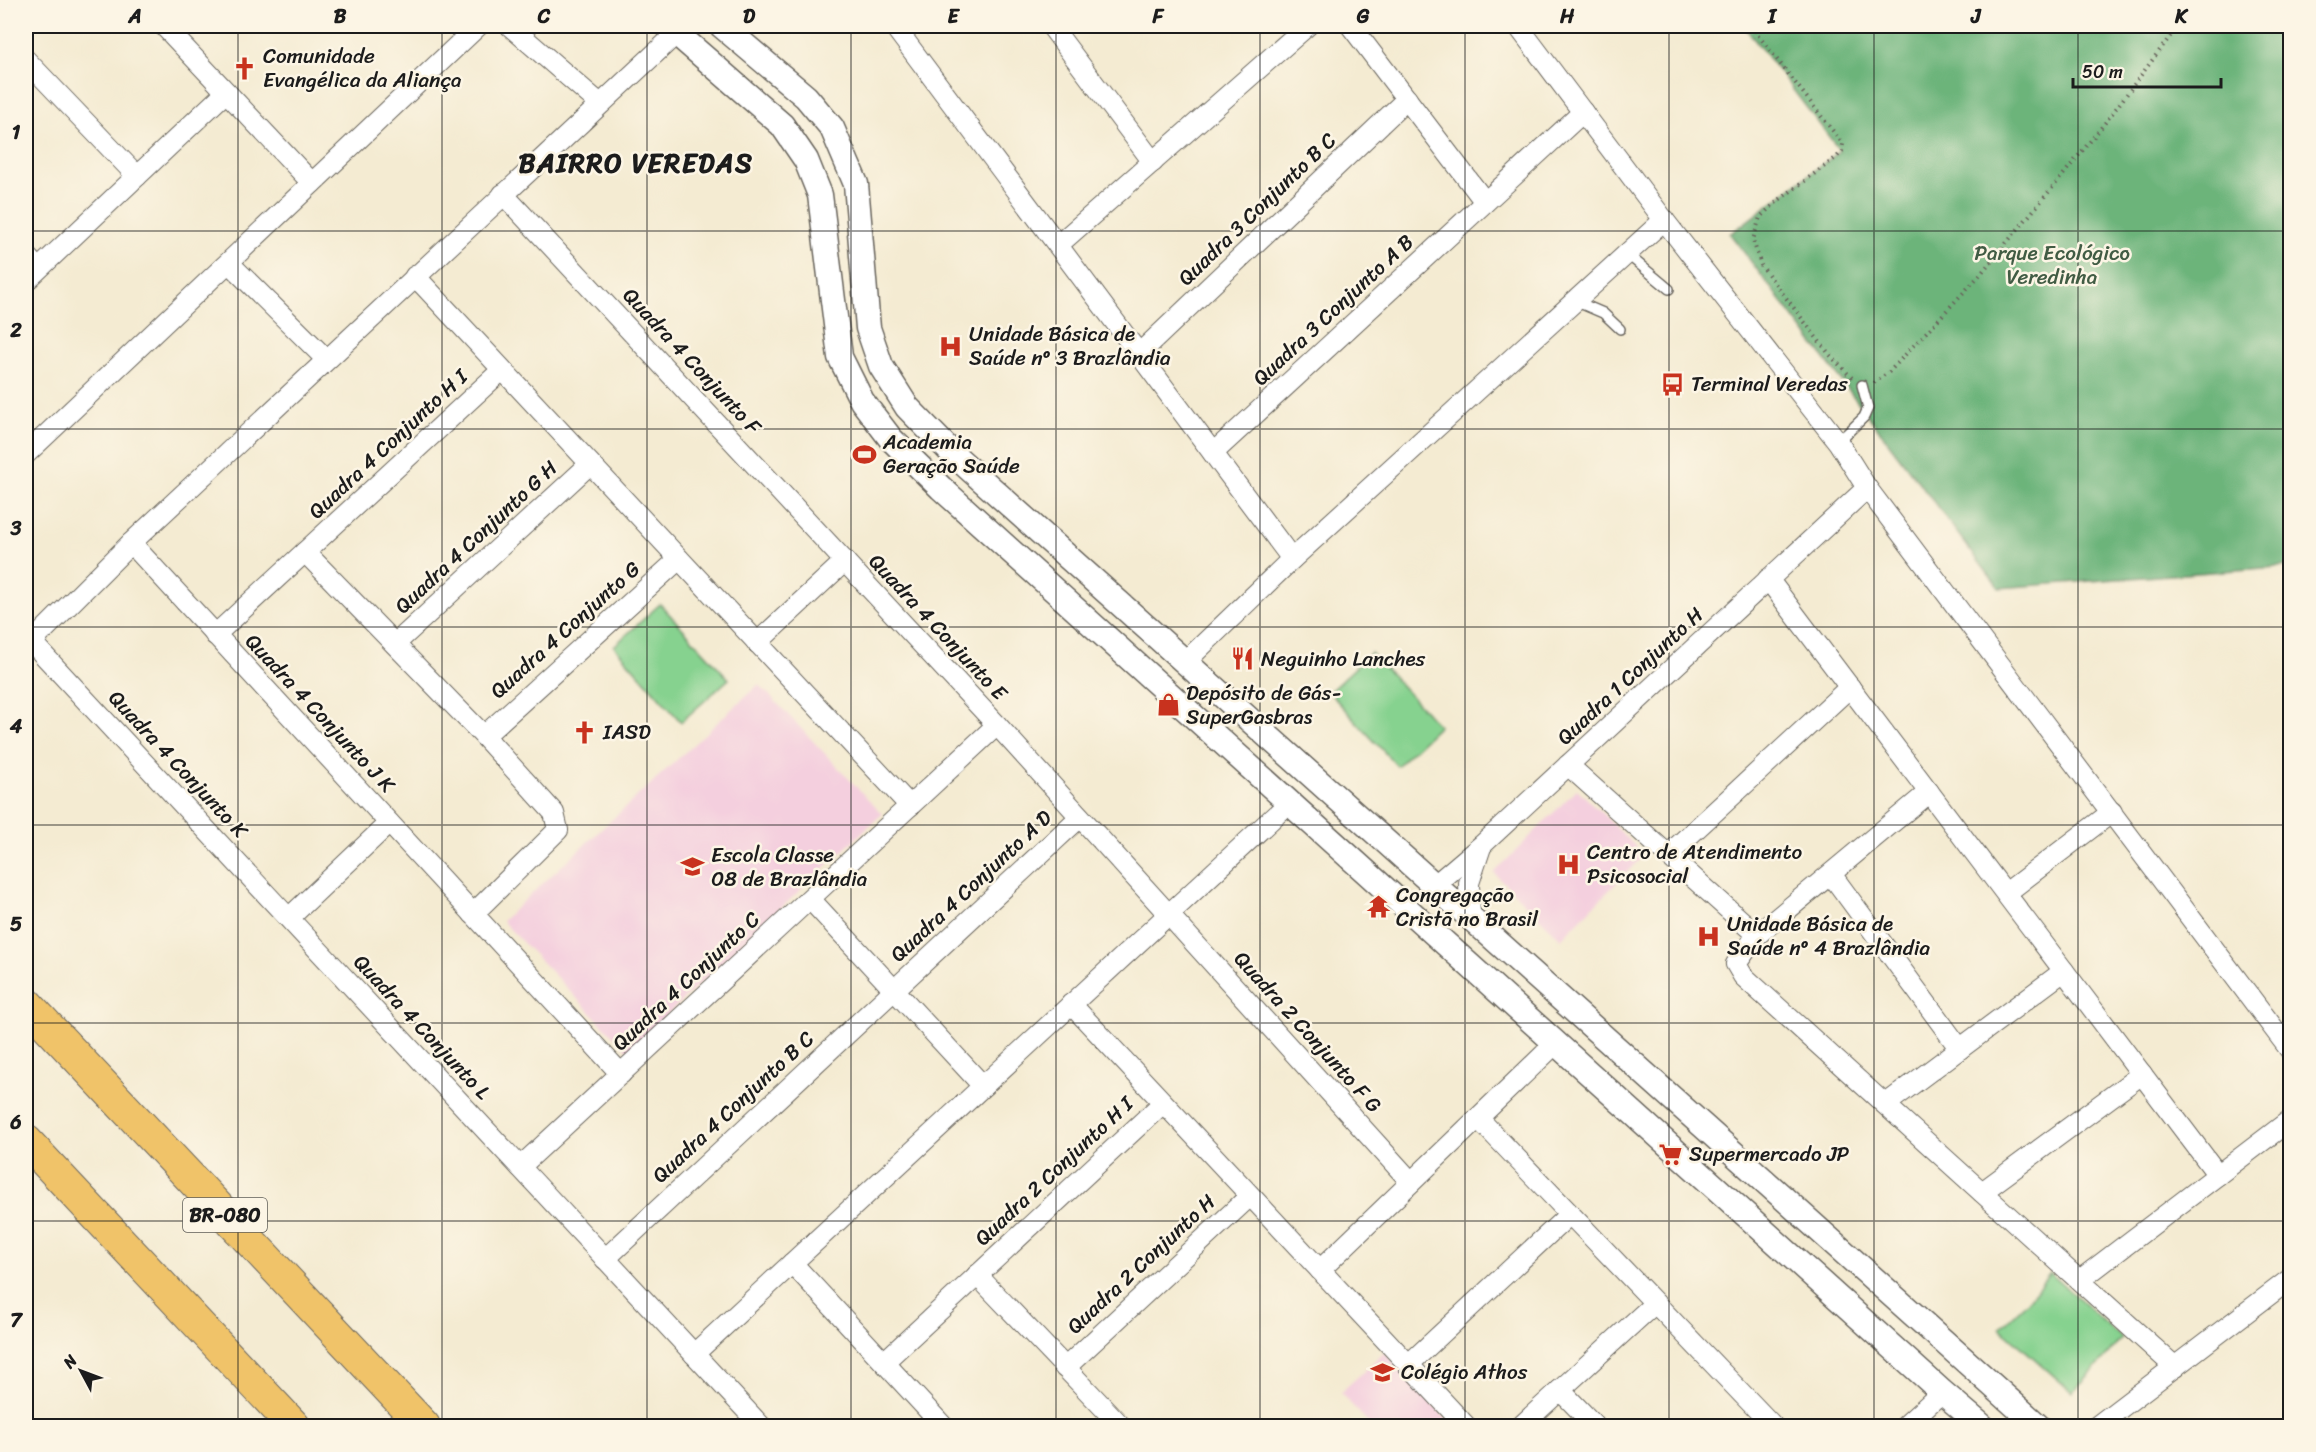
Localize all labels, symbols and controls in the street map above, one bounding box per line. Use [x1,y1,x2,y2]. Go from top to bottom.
text: A [127,0,142,34]
text: B [334,0,347,34]
text: C [537,0,551,34]
text: D [743,0,756,34]
text: E [947,0,960,34]
text: F [1152,0,1165,34]
text: G [1356,0,1370,34]
text: H [1559,0,1575,34]
text: I [1767,0,1778,34]
text: J [1970,0,1982,34]
text: K [2174,0,2189,34]
place label: Comunidade Evangélica da Aliança [263,37,462,99]
scale bar [2073,51,2222,89]
church icon: Comunidade Evangélica da Aliança [232,55,258,81]
text: 50 m [2082,56,2123,88]
text: 1 [12,115,21,150]
street label: Quadra 3 Conjunto B C [1168,123,1346,295]
district label: BAIRRO VEREDAS [518,139,754,187]
street label: Quadra 3 Conjunto A B [1243,224,1423,396]
park label: Parque Ecológico Veredinha [1974,234,2130,296]
street label: Quadra 4 Conjunto F [613,278,772,445]
text: 2 [9,313,22,348]
place label: Unidade Básica de Saúde nº 3 Brazlândia [969,315,1171,377]
hospital icon: Unidade Básica de Saúde nº 3 Brazlândia [938,333,964,359]
street label: Quadra 4 Conjunto H I [299,358,478,529]
place label: Terminal Veredas [1691,365,1848,403]
bus stop icon: Terminal Veredas [1660,371,1686,397]
place label: Academia Geração Saúde [882,423,1020,485]
sports icon: Academia Geração Saúde [852,441,878,467]
street label: Quadra 4 Conjunto G H [385,450,567,623]
text: 3 [10,511,22,546]
street label: Quadra 4 Conjunto E [859,544,1018,711]
street label: Quadra 4 Conjunto G [481,552,649,708]
street label: Quadra 1 Conjunto H [1548,597,1713,755]
street label: Quadra 4 Conjunto J K [235,624,405,803]
place label: Neguinho Lanches [1261,640,1426,678]
restaurant icon: Neguinho Lanches [1230,646,1256,672]
place label: Depósito de Gás- SuperGasbras [1186,674,1341,736]
street label: Quadra 4 Conjunto K [99,681,258,848]
shop icon: Depósito de Gás- SuperGasbras [1155,692,1181,718]
text: 4 [9,709,23,744]
place label: IASD [602,713,651,751]
church icon: IASD [572,719,598,745]
street label: Quadra 4 Conjunto A D [881,800,1061,972]
place label: Centro de Atendimento Psicosocial [1587,833,1803,895]
place label: Escola Classe 08 de Brazlândia [711,836,868,898]
hospital icon: Centro de Atendimento Psicosocial [1556,851,1582,877]
school or university icon: Escola Classe 08 de Brazlândia [680,854,706,880]
place label: Congregação Cristã no Brasil [1396,876,1539,938]
temple icon: Congregação Cristã no Brasil [1365,894,1391,920]
street label: Quadra 4 Conjunto C [603,901,769,1061]
place label: Unidade Básica de Saúde nº 4 Brazlândia [1727,905,1931,967]
text: 5 [10,907,22,942]
hospital icon: Unidade Básica de Saúde nº 4 Brazlândia [1696,923,1722,949]
street label: Quadra 2 Conjunto F G [1224,942,1392,1122]
street label: Quadra 4 Conjunto L [344,945,501,1109]
street label: Quadra 4 Conjunto B C [643,1021,823,1193]
street label: Quadra 2 Conjunto H I [965,1085,1144,1255]
text: 6 [9,1105,22,1140]
place label: Supermercado JP [1689,1135,1850,1173]
supermarket icon: Supermercado JP [1658,1141,1684,1167]
street label: Quadra 2 Conjunto H [1057,1184,1225,1344]
road number: BR-080 [183,1198,267,1232]
text: 7 [10,1303,23,1338]
north arrow [51,1341,111,1401]
text: N [55,1347,85,1376]
place label: Colégio Athos [1401,1353,1528,1391]
school or university icon: Colégio Athos [1370,1359,1396,1385]

